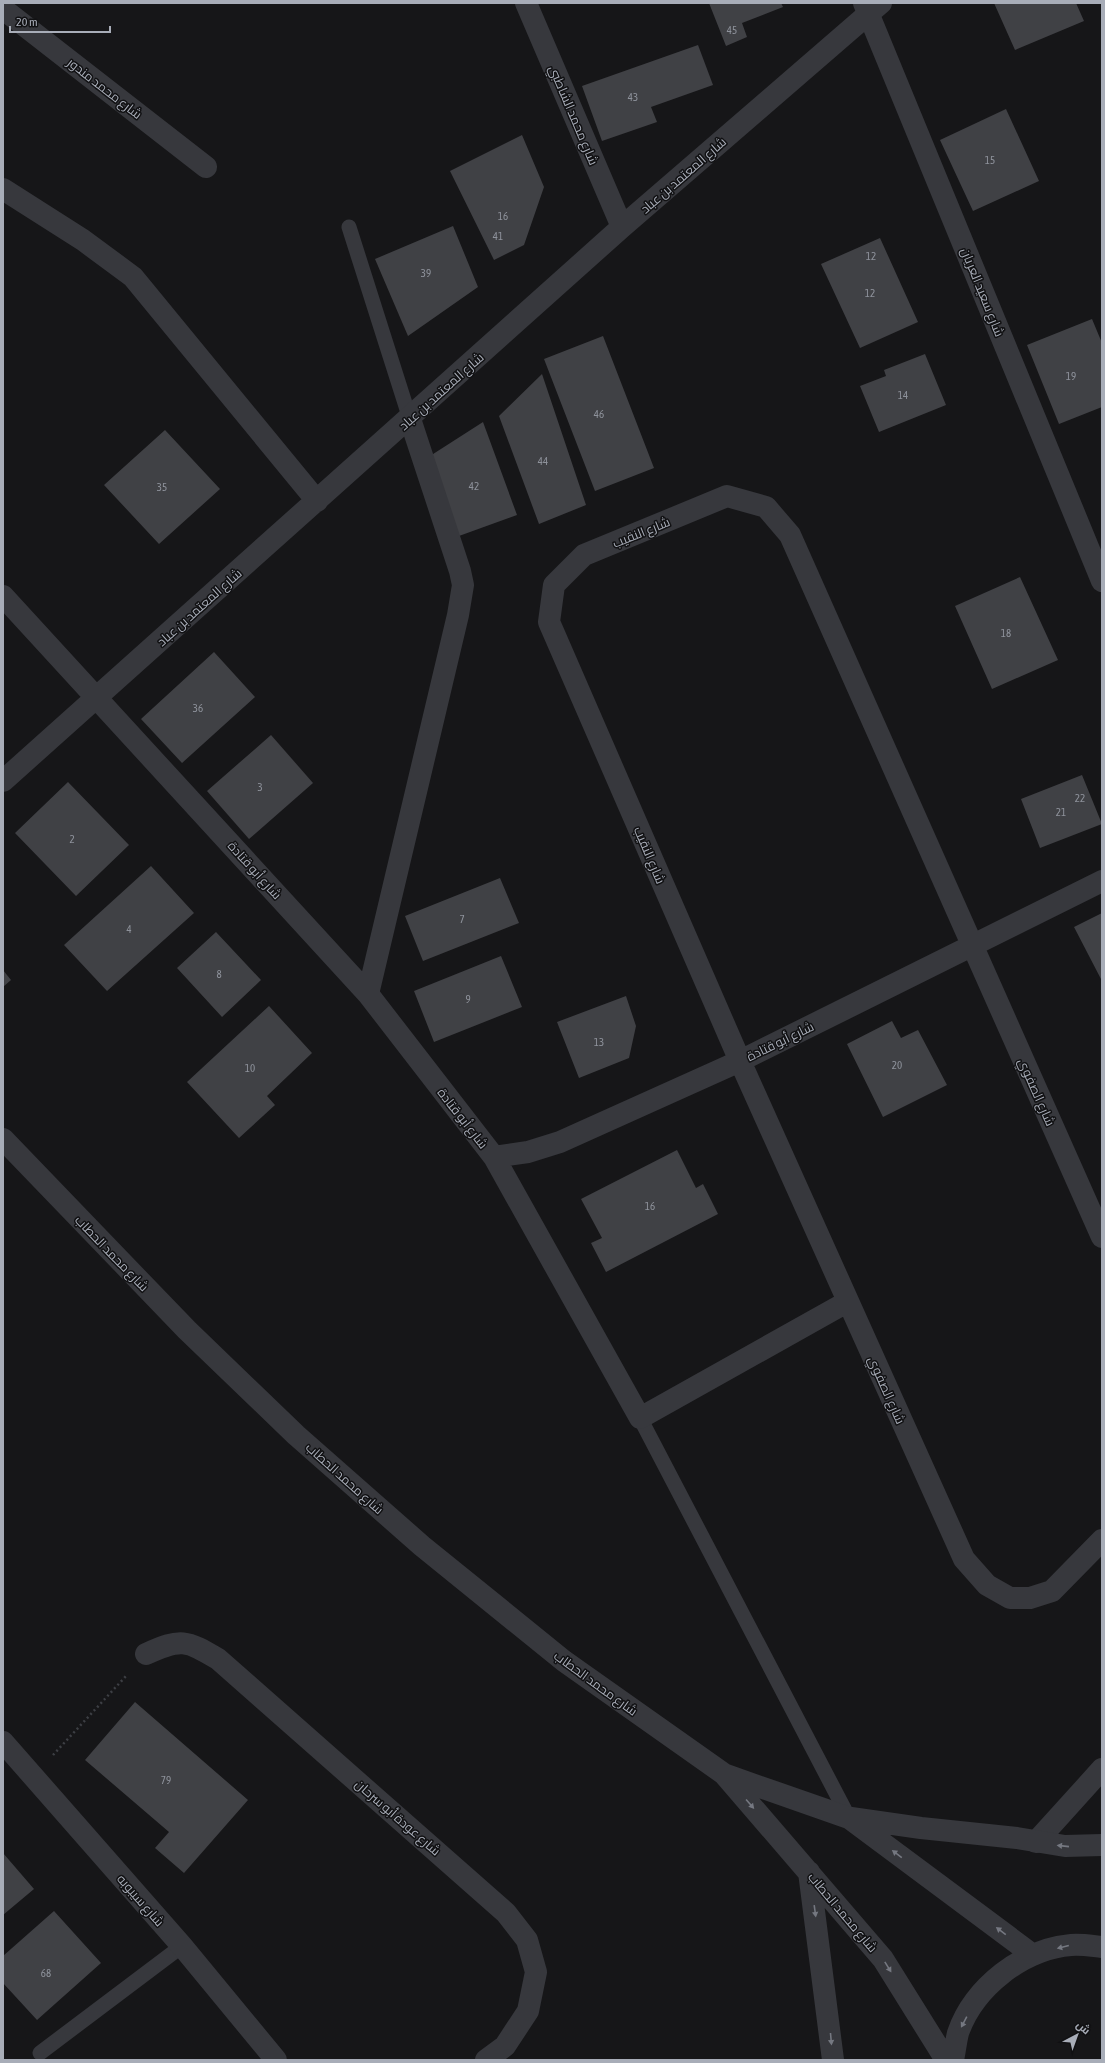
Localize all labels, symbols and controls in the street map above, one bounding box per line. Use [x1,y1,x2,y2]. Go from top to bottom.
scale bar [10,8,110,34]
text: 20 m [16,15,38,29]
house number: 45 [727,24,737,36]
street label: شارع محمد مندور [63,54,145,123]
street label: شارع محمد الشاطبي [543,63,601,168]
house number: 43 [628,91,638,103]
street label: شارع المعتمد بن عباد [638,134,730,217]
house number: 15 [985,154,995,166]
house number: 16 [498,210,508,222]
house number: 41 [493,230,503,242]
street label: شارع سعيد العريان [957,245,1007,339]
house number: 12 [866,250,876,262]
house number: 39 [421,267,431,279]
house number: 12 [865,287,875,299]
street label: شارع المعتمد بن عباد [396,350,487,434]
house number: 19 [1066,370,1076,382]
house number: 14 [898,389,908,401]
house number: 46 [594,408,604,420]
house number: 44 [538,455,548,467]
house number: 42 [469,480,479,492]
house number: 35 [157,481,167,493]
street label: شارع النقيب [610,514,672,552]
street label: شارع المعتمد بن عباد [154,566,245,650]
house number: 18 [1001,627,1011,639]
house number: 36 [193,702,203,714]
house number: 3 [257,781,263,793]
house number: 22 [1075,792,1085,804]
house number: 21 [1056,806,1066,818]
street label: شارع النقيب [630,824,668,886]
house number: 2 [69,833,75,845]
street label: شارع أبو قتادة [224,838,285,903]
house number: 7 [459,913,465,925]
house number: 4 [126,923,132,935]
house number: 8 [216,968,222,980]
house number: 9 [465,993,471,1005]
street label: شارع أبو قتادة [744,1018,817,1065]
house number: 13 [594,1036,604,1048]
street label: شارع الصفوي [1012,1056,1058,1130]
house number: 20 [892,1059,902,1071]
house number: 10 [245,1062,255,1074]
street label: شارع أبو قتادة [434,1084,492,1152]
house number: 16 [645,1200,655,1212]
street label: شارع محمد الحطاب [71,1212,152,1295]
street label: شارع الصفوي [862,1354,908,1428]
street label: شارع محمد الحطاب [302,1440,387,1518]
street label: شارع محمد الحطاب [550,1648,640,1720]
house number: 79 [161,1774,171,1786]
street label: شارع عودة أبو سرحان [351,1775,444,1859]
one-way arrow [745,1798,754,1809]
one-way arrow [1057,1842,1069,1849]
one-way arrow [892,1850,902,1858]
street label: شارع محمد الحطاب [804,1869,880,1956]
street label: شارع سيبوبه [113,1871,167,1930]
one-way arrow [811,1904,818,1917]
one-way arrow [996,1927,1007,1935]
one-way arrow [1057,1944,1069,1950]
one-way arrow [884,1961,891,1973]
house number: 68 [41,1967,51,1979]
north arrow [1057,2015,1097,2055]
one-way arrow [961,2016,967,2028]
text: ش [1074,2018,1093,2037]
one-way arrow [828,2033,835,2045]

